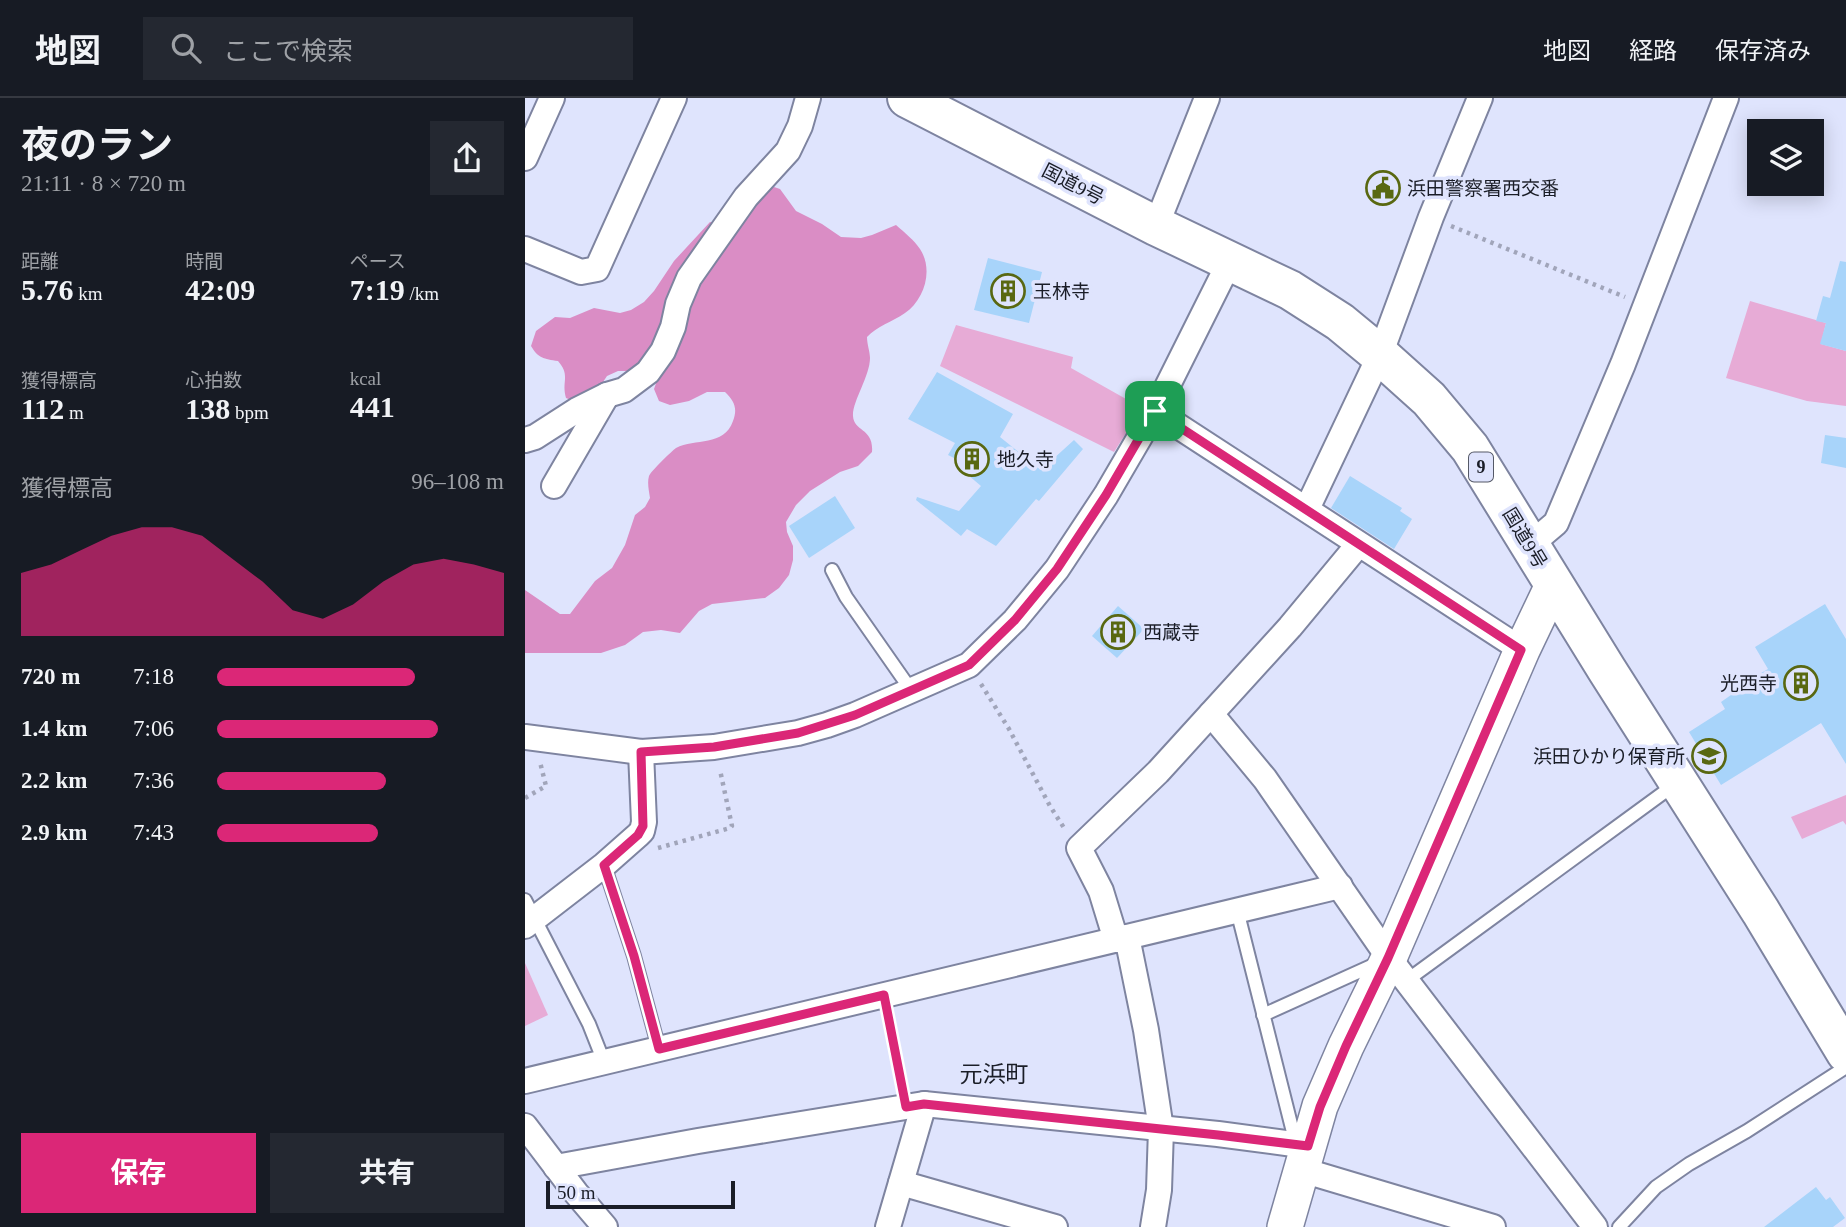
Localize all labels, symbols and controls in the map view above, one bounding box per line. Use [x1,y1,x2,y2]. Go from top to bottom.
search box [143,17,633,80]
icon: search [167,29,205,67]
text: 地図 [35,33,101,69]
text: ここで検索 [223,37,353,66]
text: 地図 [1543,38,1591,64]
text: 経路 [1629,38,1677,64]
text: 保存済み [1715,38,1811,64]
map controls [1747,119,1824,196]
button: layers [1747,119,1824,196]
button: share [430,121,504,195]
text: 夜のラン [21,124,173,166]
street label: 国道9号 [1039,160,1107,208]
public building icon: 浜田警察署西交番 [1364,169,1402,207]
text: 21:11 · 8 × 720 m [21,171,186,196]
place label: 浜田警察署西交番 [1407,178,1559,199]
text: 距離 [21,251,59,272]
text: 時間 [185,251,223,272]
text: ペース [350,251,406,272]
building icon: 玉林寺 [989,272,1027,310]
text: 5.76 [21,273,74,306]
text: 42:09 [185,273,255,306]
text: 7:19 [350,273,405,306]
place label: 玉林寺 [1033,281,1090,302]
text: km [74,283,103,304]
text: /km [405,283,439,304]
text: kcal [350,368,381,389]
text: 獲得標高 [21,370,97,391]
text: 心拍数 [185,370,242,391]
pin [1125,381,1185,441]
text: 441 [350,390,395,423]
text: 112 [21,392,64,425]
text: 138 [185,392,230,425]
icon: arrive [1136,392,1174,430]
text: m [64,402,84,423]
text: bpm [230,402,269,423]
building icon: 地久寺 [953,440,991,478]
place label: 地久寺 [997,449,1054,470]
road number: 9 [1469,452,1493,482]
text: 96–108 m [411,469,504,494]
text: 獲得標高 [21,476,113,501]
street label: 国道9号 [1499,504,1551,572]
building icon: 西蔵寺 [1099,613,1137,651]
place label: 西蔵寺 [1143,622,1200,643]
text: 720 m [21,664,80,689]
text: 7:18 [133,664,174,689]
building icon: 光西寺 [1782,664,1820,702]
place label: 光西寺 [1720,673,1777,694]
text: 1.4 km [21,716,87,741]
text: 7:06 [133,716,174,741]
school or university icon: 浜田ひかり保育所 [1690,737,1728,775]
place label: 浜田ひかり保育所 [1533,746,1685,767]
text: 2.2 km [21,768,87,793]
text: 7:36 [133,768,174,793]
text: 2.9 km [21,820,87,845]
text: 7:43 [133,820,174,845]
district label: 元浜町 [960,1062,1029,1087]
button: 保存 [21,1133,256,1213]
button: 共有 [270,1133,504,1213]
scale bar [546,1178,735,1210]
text: 50 m [557,1182,596,1203]

